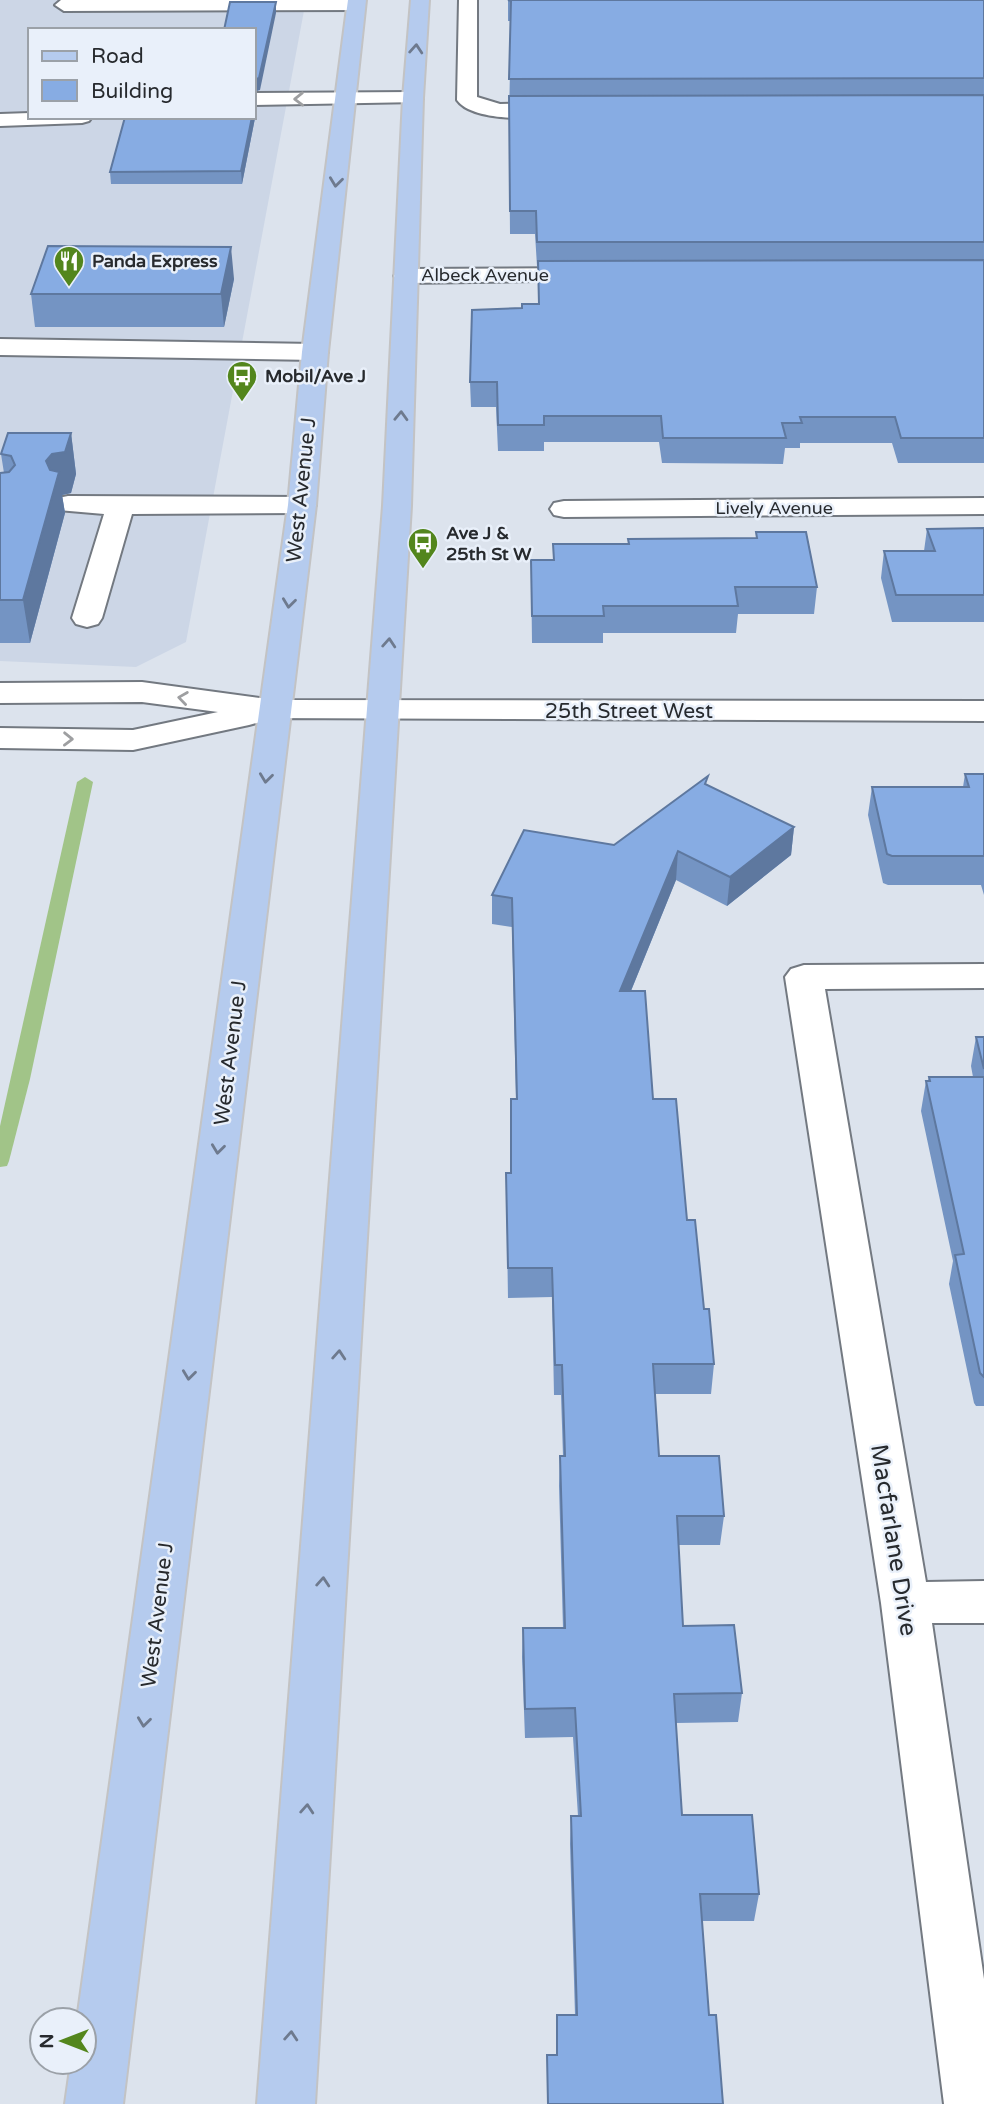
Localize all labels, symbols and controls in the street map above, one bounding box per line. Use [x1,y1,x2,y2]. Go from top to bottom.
legend [28,28,256,119]
one-way arrow [408,43,423,54]
text: Road [91,44,144,69]
text: Building [91,79,173,104]
one-way arrow [293,91,304,107]
one-way arrow [328,176,343,188]
restaurant icon: Panda Express [52,244,86,288]
place label: Panda Express [92,250,218,272]
street label: Albeck Avenue [421,264,549,286]
bus stop icon: Mobil/Ave J [225,359,259,403]
place label: Mobil/Ave J [265,365,366,387]
one-way arrow [393,410,408,421]
street label: West Avenue J [281,416,322,564]
street label: Lively Avenue [715,497,833,519]
place label: Ave J & 25th St W [446,522,532,565]
bus stop icon: Ave J & 25th St W [406,526,440,570]
one-way arrow [281,597,296,609]
one-way arrow [381,637,396,648]
one-way arrow [177,690,189,705]
street label: 25th Street West [545,699,713,724]
one-way arrow [63,731,74,747]
one-way arrow [259,772,274,783]
street label: West Avenue J [209,979,252,1127]
one-way arrow [210,1143,225,1155]
one-way arrow [331,1349,346,1360]
one-way arrow [181,1369,196,1380]
street label: Macfarlane Drive [864,1442,923,1638]
street label: West Avenue J [136,1541,179,1689]
one-way arrow [315,1576,330,1587]
one-way arrow [136,1716,151,1728]
one-way arrow [299,1803,314,1814]
north arrow [28,2006,98,2076]
one-way arrow [283,2030,298,2041]
text: N [36,2033,58,2049]

